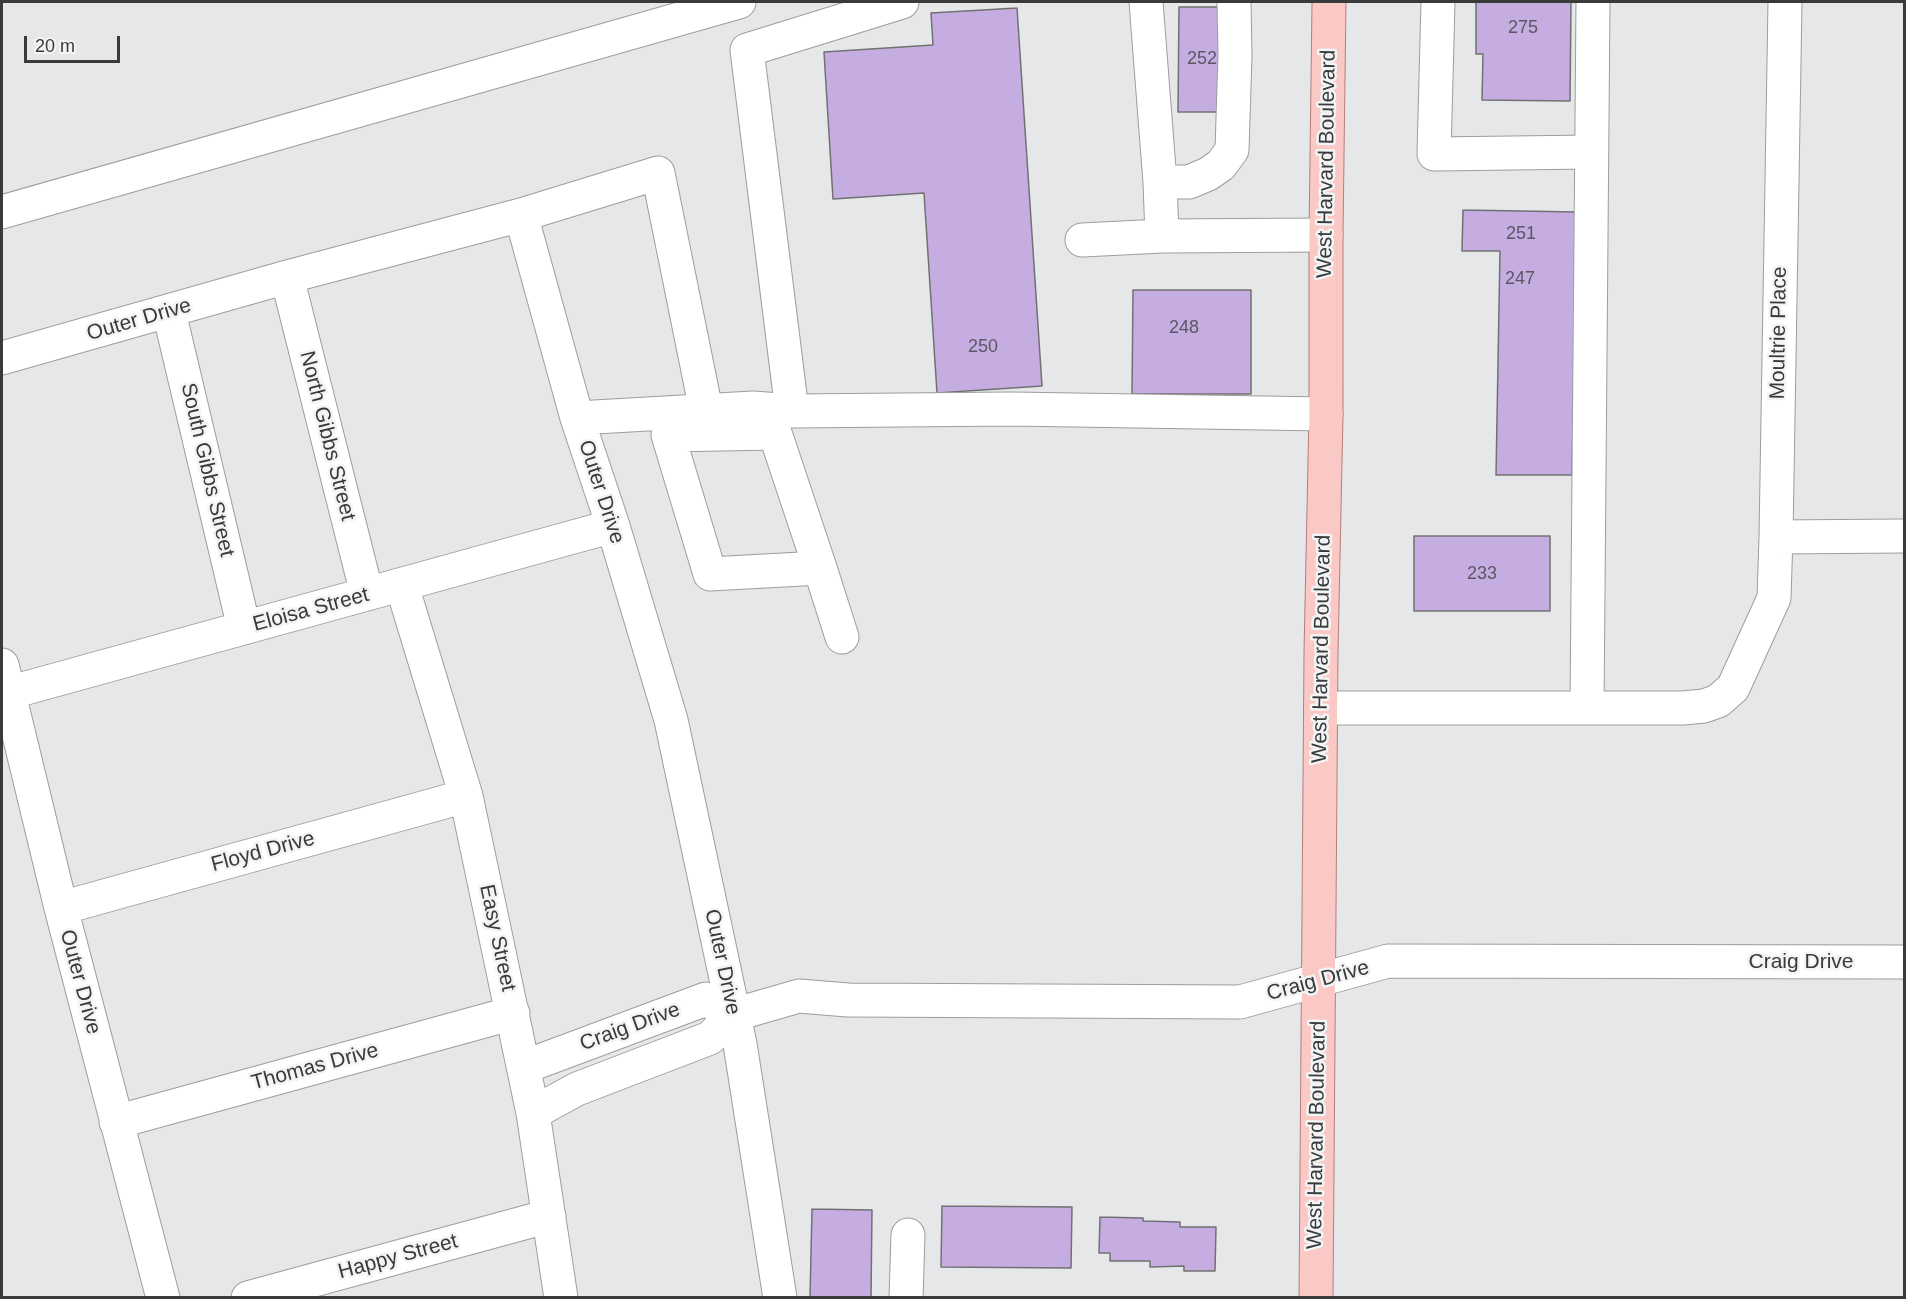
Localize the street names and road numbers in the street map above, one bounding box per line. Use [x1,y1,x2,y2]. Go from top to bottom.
street label: West Harvard Boulevard [1312,50,1342,278]
street label: Moultrie Place [1765,266,1793,400]
street label: Outer Drive [84,293,194,347]
street label: North Gibbs Street [294,349,360,523]
street label: South Gibbs Street [175,381,239,559]
street label: Outer Drive [572,437,630,547]
street label: West Harvard Boulevard [1307,535,1337,763]
street label: Eloisa Street [250,582,372,638]
street label: Floyd Drive [208,826,318,878]
street label: Easy Street [473,882,521,994]
street label: Outer Drive [699,907,745,1017]
street label: Outer Drive [54,927,106,1037]
street label: Craig Drive [1748,949,1854,975]
street label: Craig Drive [1264,955,1372,1007]
street label: Craig Drive [576,997,684,1057]
street label: West Harvard Boulevard [1302,1021,1332,1249]
street label: Thomas Drive [249,1038,381,1096]
street label: Happy Street [336,1229,460,1285]

